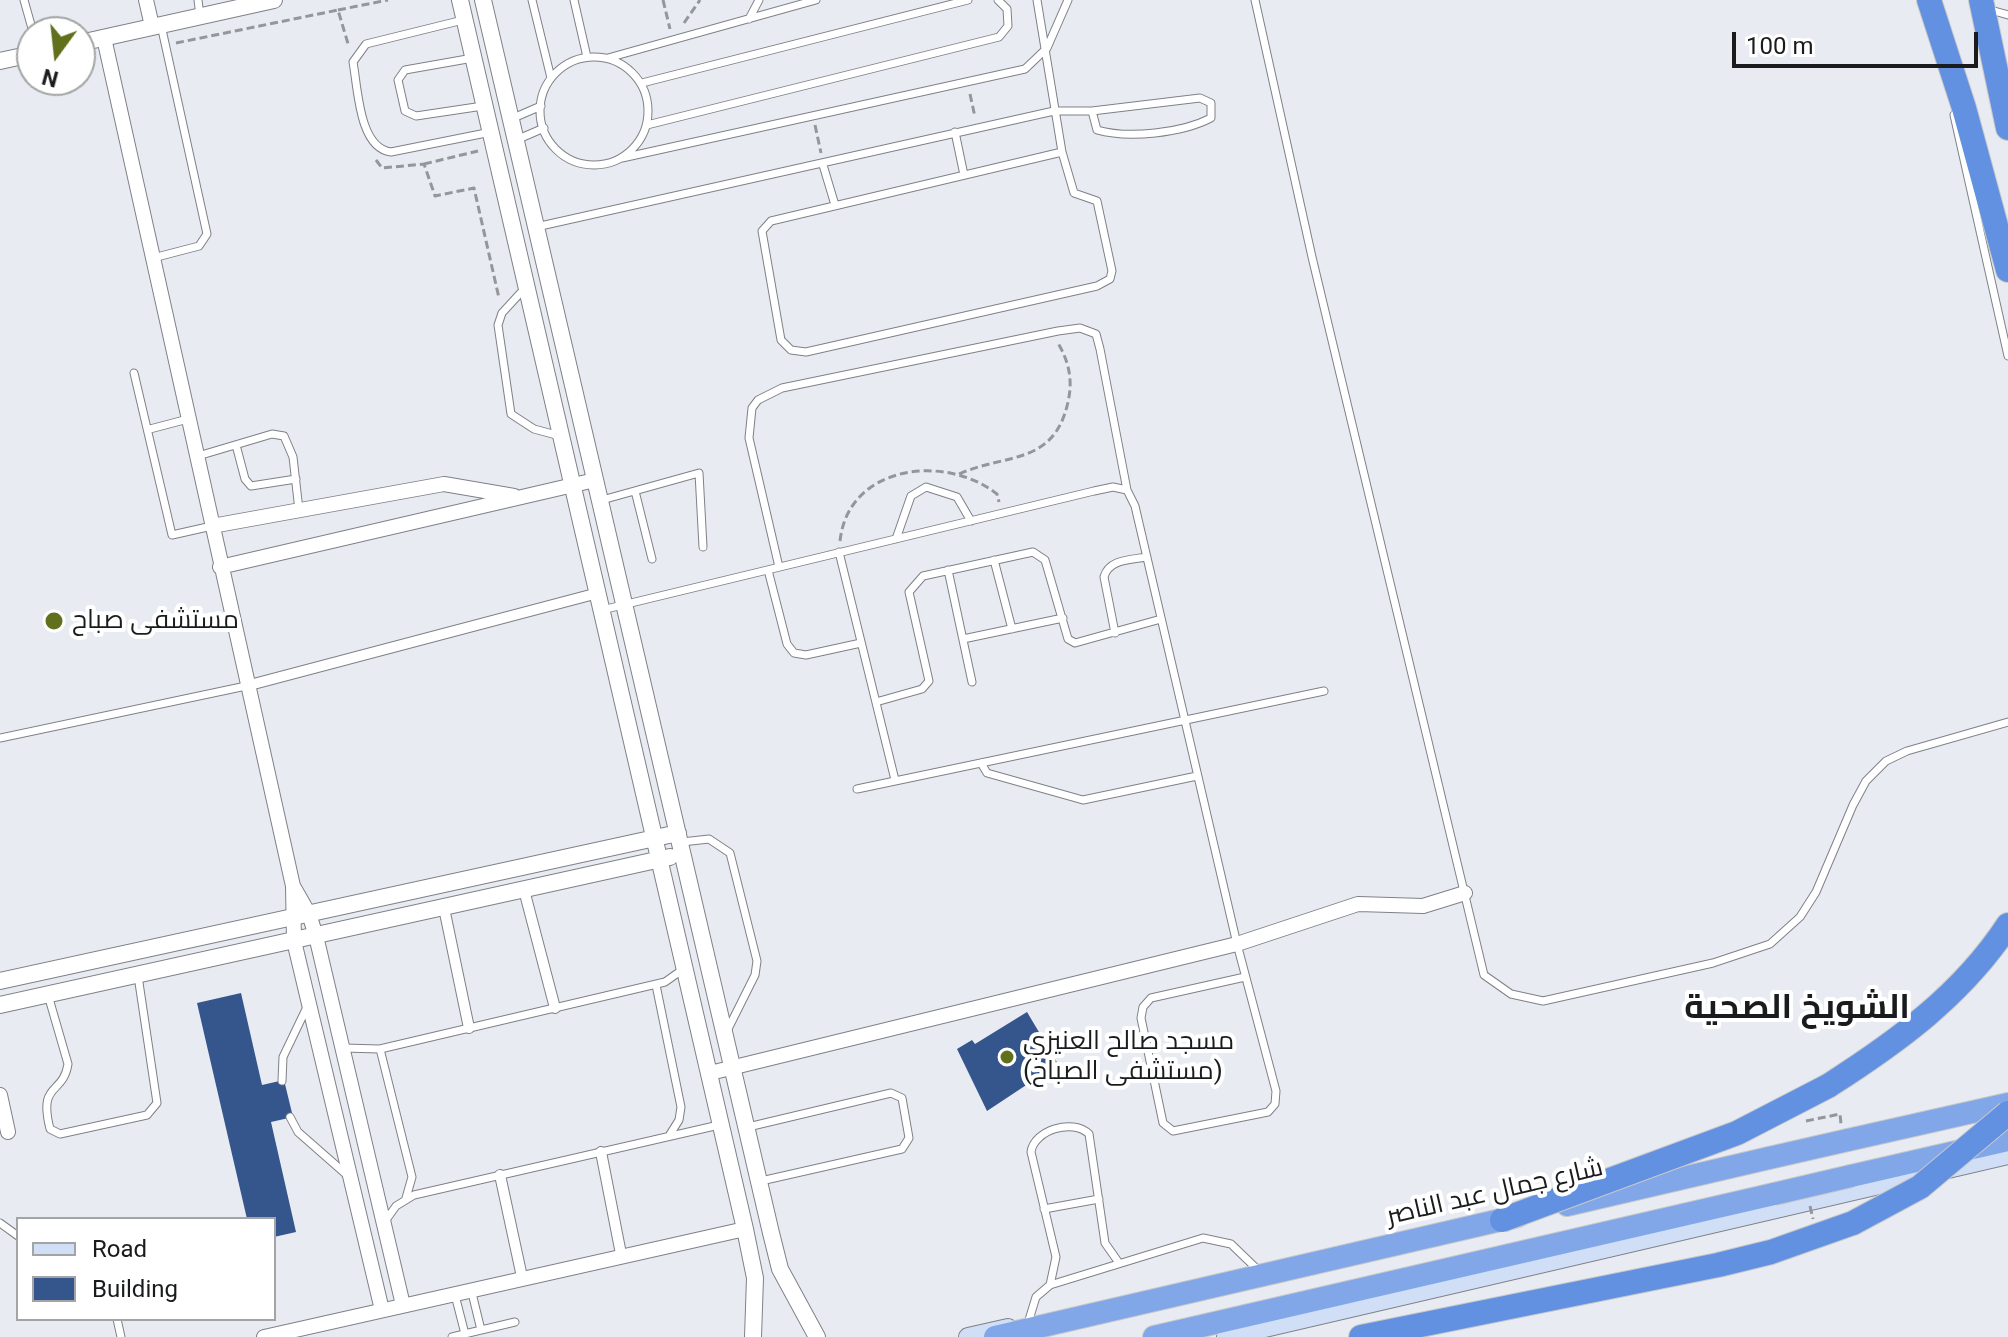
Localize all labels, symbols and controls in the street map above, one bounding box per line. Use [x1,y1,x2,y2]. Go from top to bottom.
north arrow [16,16,96,96]
scale bar [1736,16,1982,66]
text: 100 m [1746,32,1813,60]
text: N [39,64,61,92]
place label: مستشفى صباح [72,605,239,637]
marker: مستشفى صباح [43,610,65,632]
district label: الشويخ الصحية [1684,989,1910,1029]
place label: مسجد صالح العنيزي (مستشفى الصباح) [1023,1026,1234,1088]
marker: مسجد صالح العنيزي (مستشفى الصباح) [998,1048,1016,1066]
street label: شارع جمال عبد الناصر [1384,1153,1606,1233]
legend [16,1217,276,1321]
text: Road [92,1235,147,1263]
text: Building [92,1275,178,1303]

